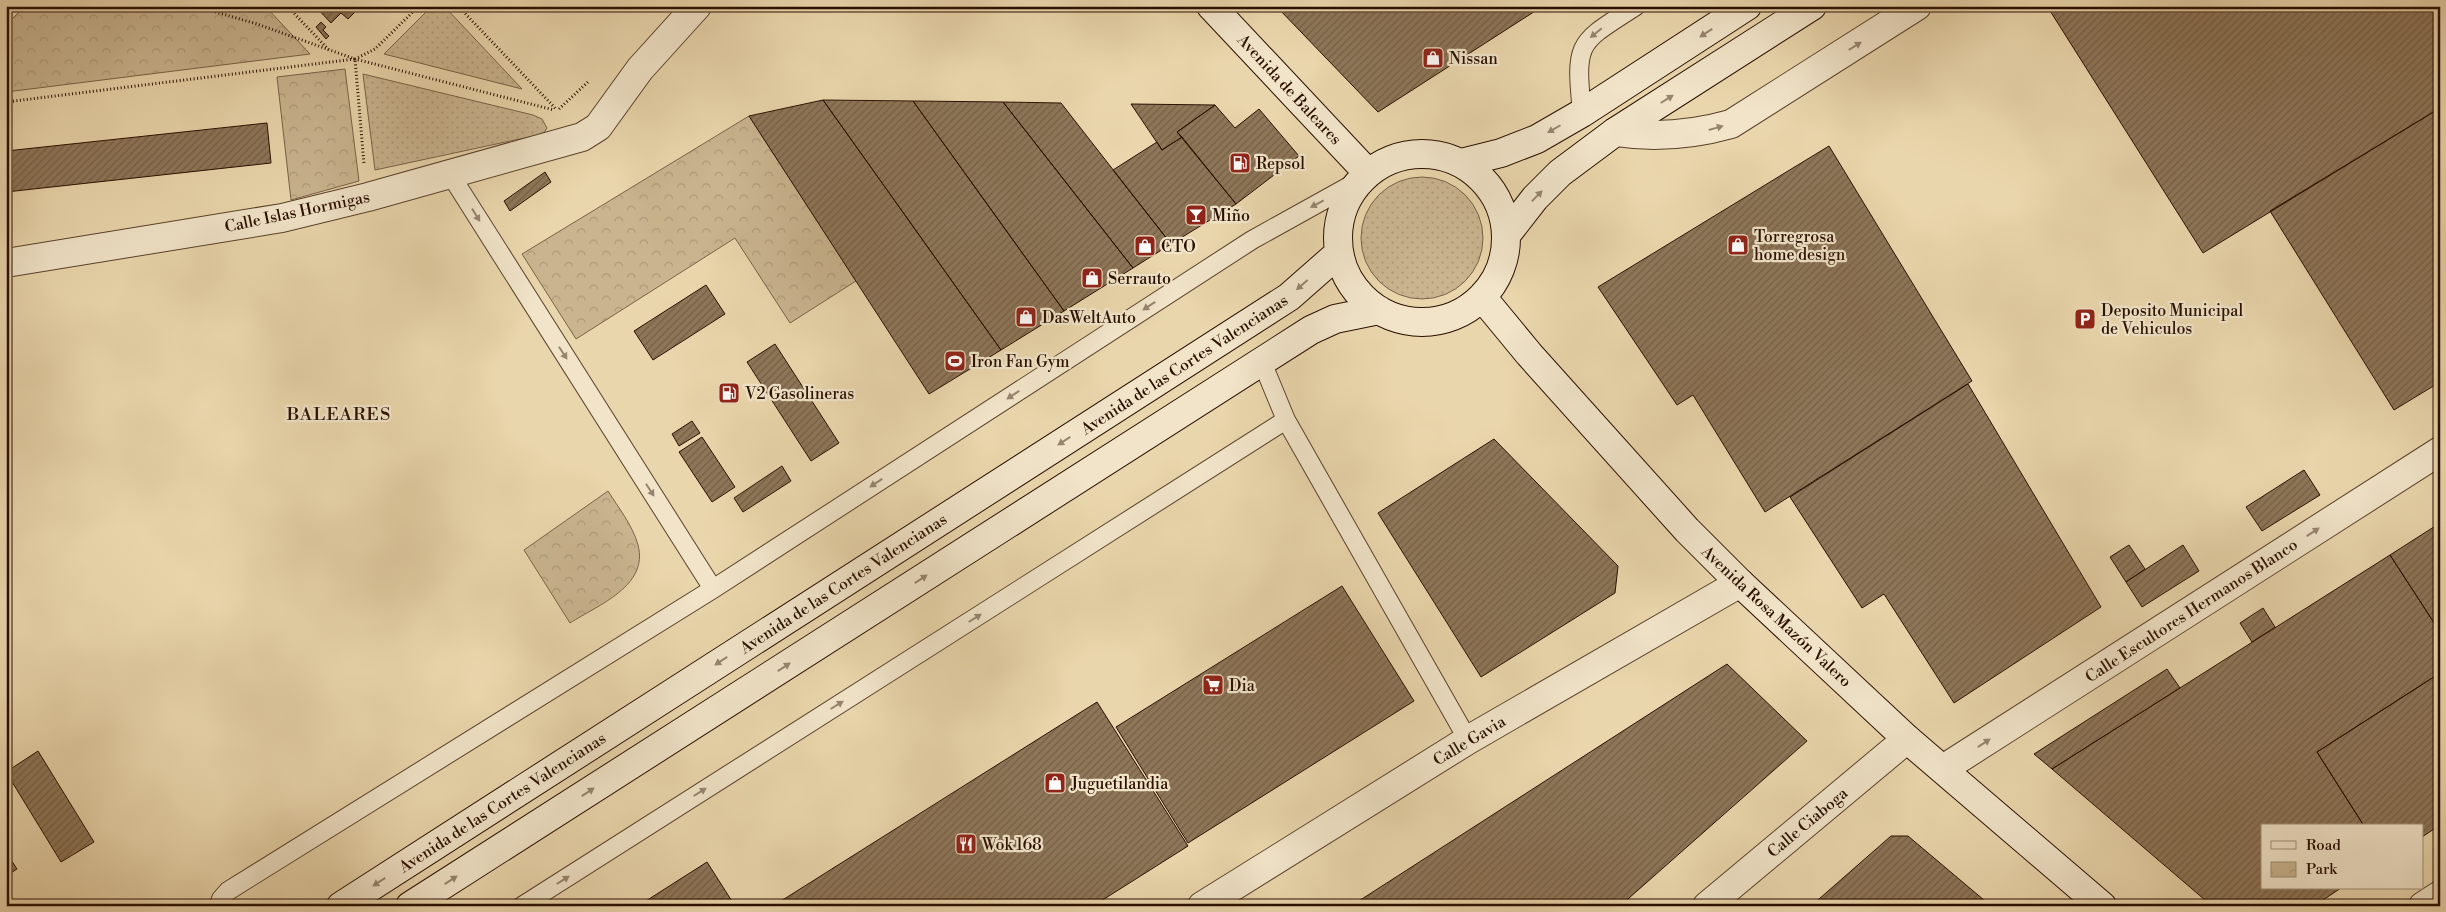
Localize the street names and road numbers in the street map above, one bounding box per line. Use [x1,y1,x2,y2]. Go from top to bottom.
street label: Avenida de Baleares [1232,30,1346,149]
street label: Calle Islas Hormigas [223,187,372,237]
street label: Avenida de las Cortes Valencianas [1076,290,1292,440]
street label: Avenida de las Cortes Valencianas [735,509,951,659]
street label: Calle Escultores Hermanos Blanco [2082,535,2302,687]
street label: Avenida Rosa Mazón Valero [1696,541,1856,692]
street label: Calle Gavia [1430,711,1510,770]
street label: Avenida de las Cortes Valencianas [394,728,610,878]
street label: Calle Ciaboga [1763,783,1853,862]

